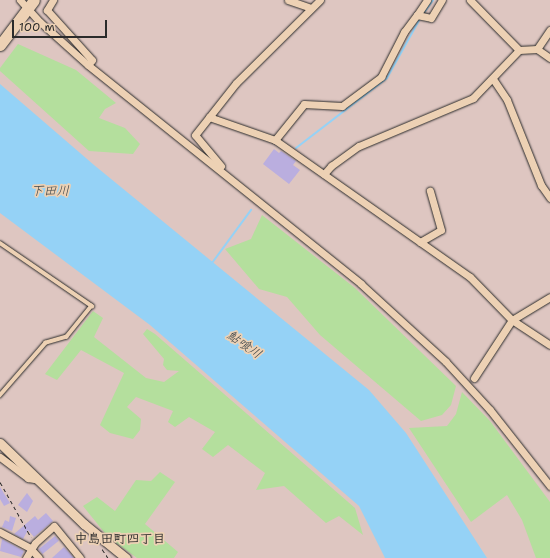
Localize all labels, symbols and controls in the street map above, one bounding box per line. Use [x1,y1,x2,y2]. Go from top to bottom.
scale bar [14,12,109,38]
text: 100 m [19,19,55,35]
water label: 下田川 [31,183,69,199]
water label: 鮎喰川 [224,327,264,363]
district label: 中島田町四丁目 [75,531,165,547]

